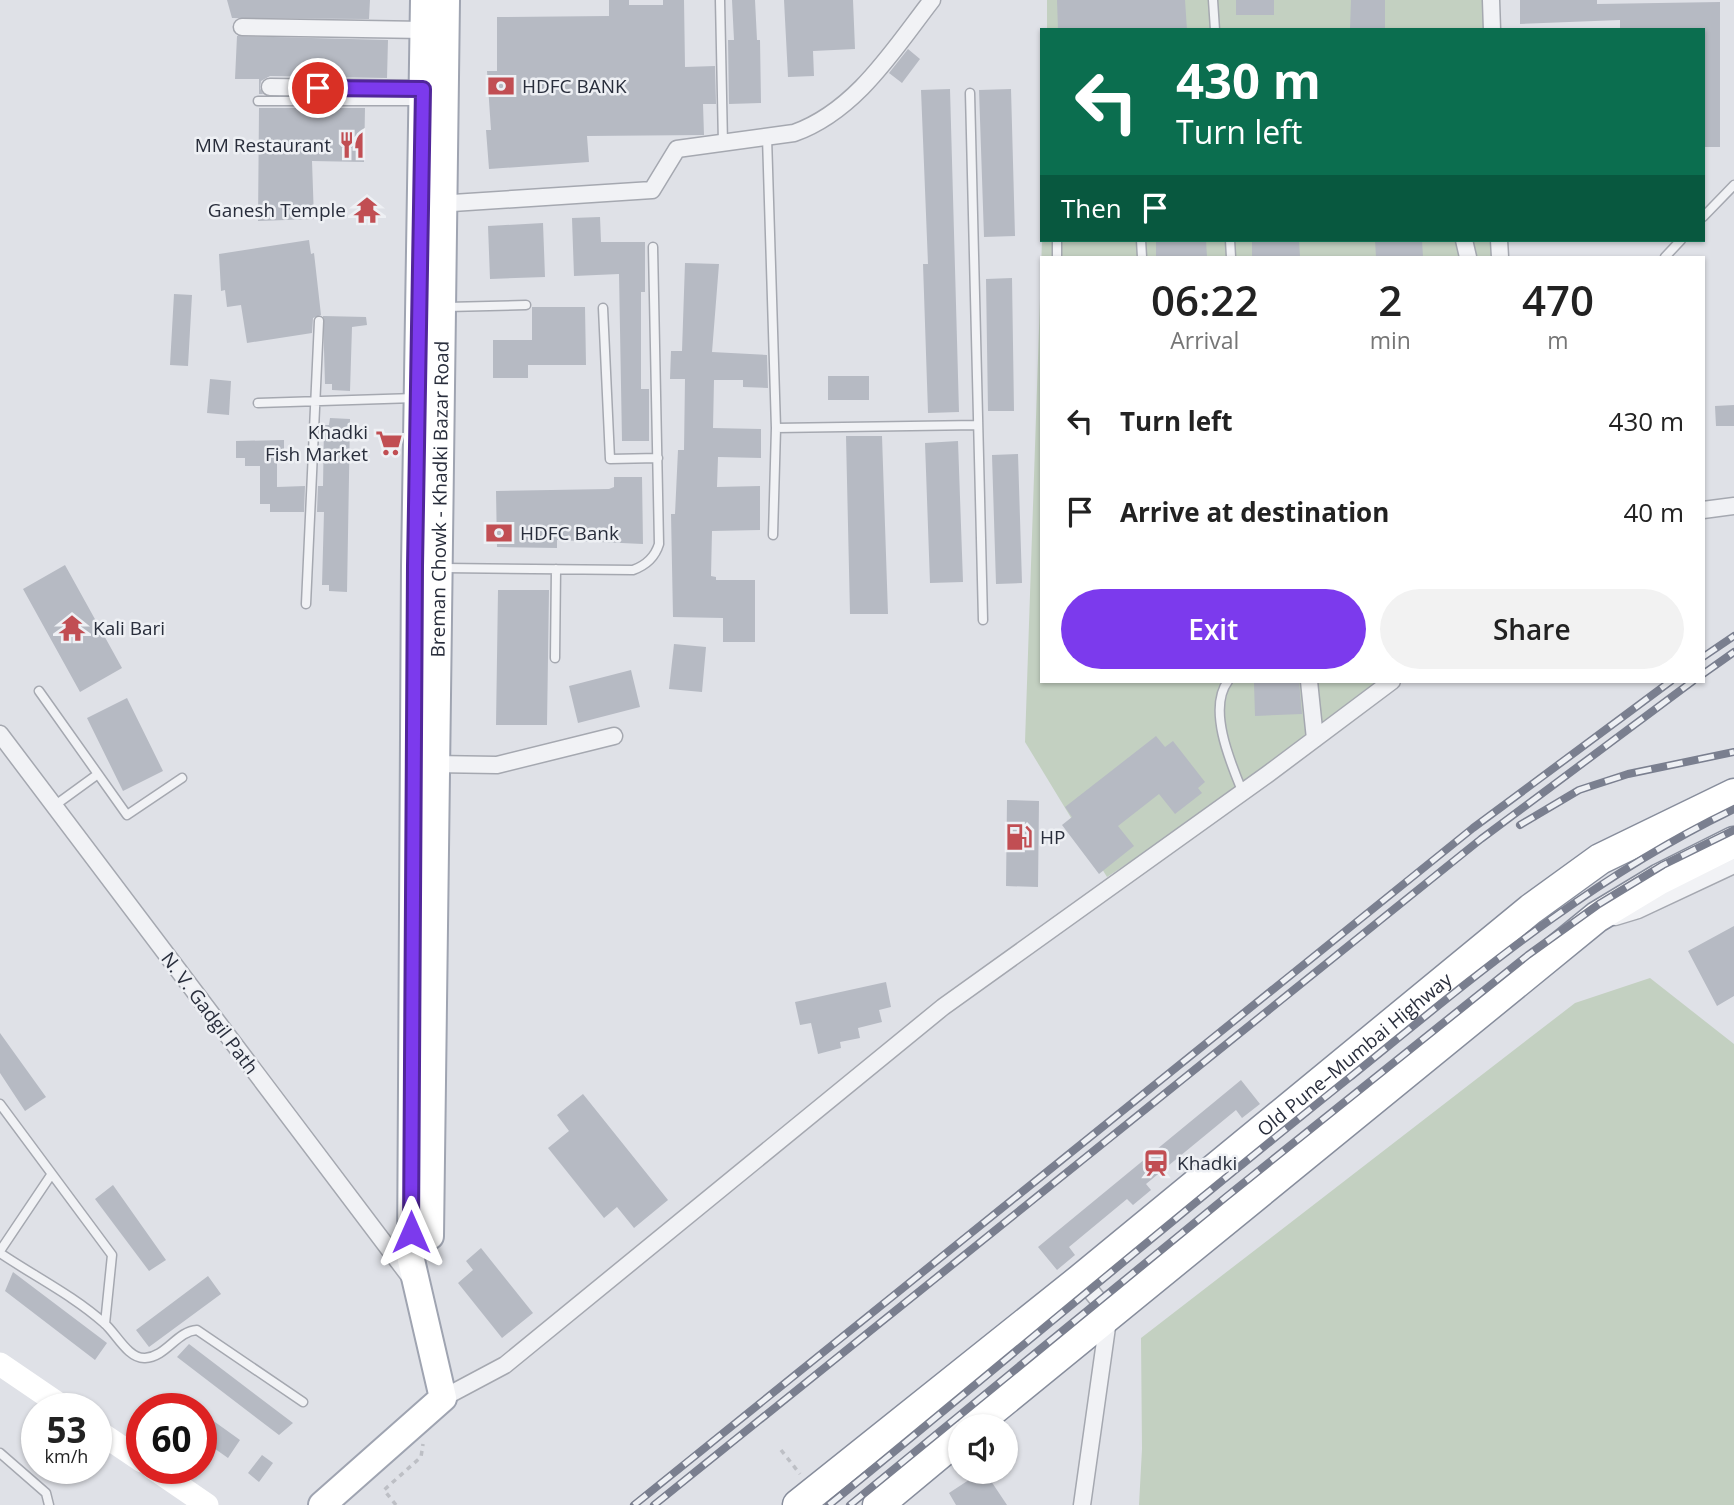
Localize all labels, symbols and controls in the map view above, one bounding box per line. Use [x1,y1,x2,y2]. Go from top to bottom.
text: 430 m [1176,47,1321,113]
icon: left [1061,56,1152,147]
pin [288,58,348,118]
icon: arrive [299,69,337,107]
bank icon: HDFC BANK [486,71,516,101]
place label: HDFC BANK [522,73,627,99]
text: Turn left [1176,110,1302,153]
restaurant icon: MM Restaurant [337,130,367,160]
place label: MM Restaurant [195,132,331,158]
icon: arrive [1136,189,1174,227]
text: Then [1061,190,1122,226]
temple icon: Ganesh Temple [352,195,382,225]
place label: Ganesh Temple [208,197,346,223]
text: 06:22 [1151,271,1259,328]
text: 2 [1378,271,1402,328]
text: 470 [1522,271,1594,328]
text: Arrival [1170,324,1239,356]
text: min [1370,324,1411,356]
text: m [1547,324,1569,356]
street label: Breman Chowk - Khadki Bazar Road [424,340,455,658]
icon: left [1061,402,1099,440]
text: Turn left [1120,403,1232,439]
text: 430 m [1609,403,1684,439]
place label: Khadki Fish Market [265,419,368,467]
supermarket icon: Khadki Fish Market [374,428,404,458]
icon: arrive [1061,493,1099,531]
text: Arrive at destination [1120,494,1389,530]
text: 40 m [1623,494,1684,530]
bank icon: HDFC Bank [484,518,514,548]
place label: HDFC Bank [520,520,619,546]
button: Exit [1061,589,1366,669]
button: Share [1380,589,1684,669]
temple icon: Kali Bari [57,613,87,643]
place label: Kali Bari [93,615,165,641]
fuel station icon: HP [1004,822,1034,852]
place label: HP [1040,824,1065,850]
street label: N. V. Gadgil Path [155,947,265,1079]
street label: Old Pune–Mumbai Highway [1251,966,1458,1142]
station icon: Khadki [1141,1148,1171,1178]
place label: Khadki [1177,1150,1237,1176]
position arrow [374,1195,448,1269]
speed limit sign: 60 [126,1393,217,1484]
text: 53 [46,1406,87,1453]
map controls [948,1414,1018,1484]
button: sound [948,1414,1018,1484]
text: km/h [45,1444,88,1468]

